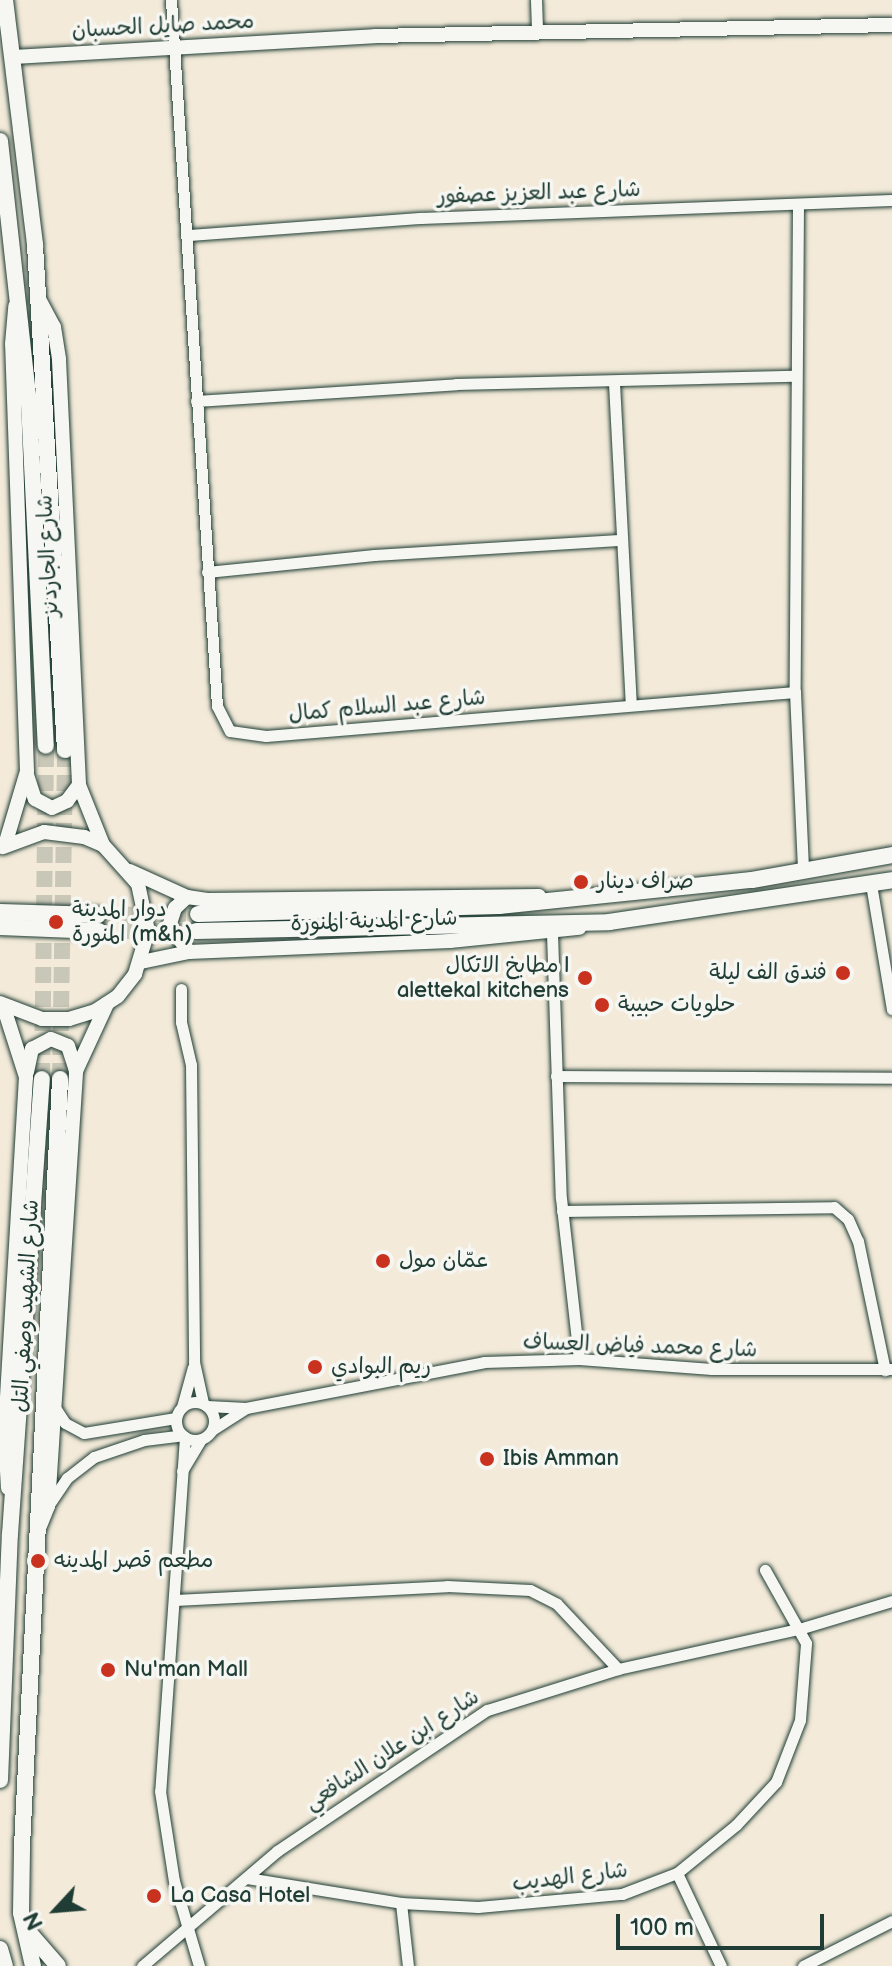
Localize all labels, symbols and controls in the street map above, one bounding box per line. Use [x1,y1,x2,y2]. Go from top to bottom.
street label: محمد صايل الحسبان [71,8,255,44]
street label: شارع عبد العزيز عصفور [437,176,641,210]
street label: شارع الجاردنز [32,494,64,618]
street label: شارع عبد السلام كمال [287,684,487,728]
place label: صراف دينار [597,869,694,895]
marker: صراف دينار [572,873,590,891]
place label: دوار المدينة المنورة (m&h) [72,896,192,948]
street label: شارع المدينة المنورة [290,905,458,937]
marker: دوار المدينة المنورة (m&h) [47,913,65,931]
place label: مطابخ الاتكال | alettekal kitchens [397,952,569,1004]
place label: فندق الف ليلة [709,960,827,986]
marker: فندق الف ليلة [834,964,852,982]
marker: مطابخ الاتكال | alettekal kitchens [576,969,594,987]
place label: حلويات حبيبة [618,992,736,1018]
marker: حلويات حبيبة [593,996,611,1014]
street label: شارع الشهيد وصفي التل [7,1199,45,1413]
place label: عمّان مول [399,1248,489,1274]
marker: عمّان مول [374,1252,392,1270]
street label: شارع محمد فياض العساف [522,1329,758,1363]
place label: ريم البوادي [331,1354,431,1380]
marker: ريم البوادي [306,1358,324,1376]
place label: Ibis Amman [503,1446,619,1472]
marker: Ibis Amman [478,1450,496,1468]
place label: مطعم قصر المدينه [54,1548,213,1574]
marker: مطعم قصر المدينه [29,1552,47,1570]
place label: Nu'man Mall [124,1657,248,1683]
marker: Nu'man Mall [99,1661,117,1679]
street label: شارع ابن علان الشافعي [300,1684,484,1816]
street label: شارع الهديب [511,1857,629,1897]
north arrow [16,1870,96,1950]
place label: La Casa Hotel [170,1883,310,1909]
marker: La Casa Hotel [145,1887,163,1905]
scale bar [620,1898,828,1948]
text: N [18,1907,50,1934]
text: 100 m [630,1913,694,1942]

